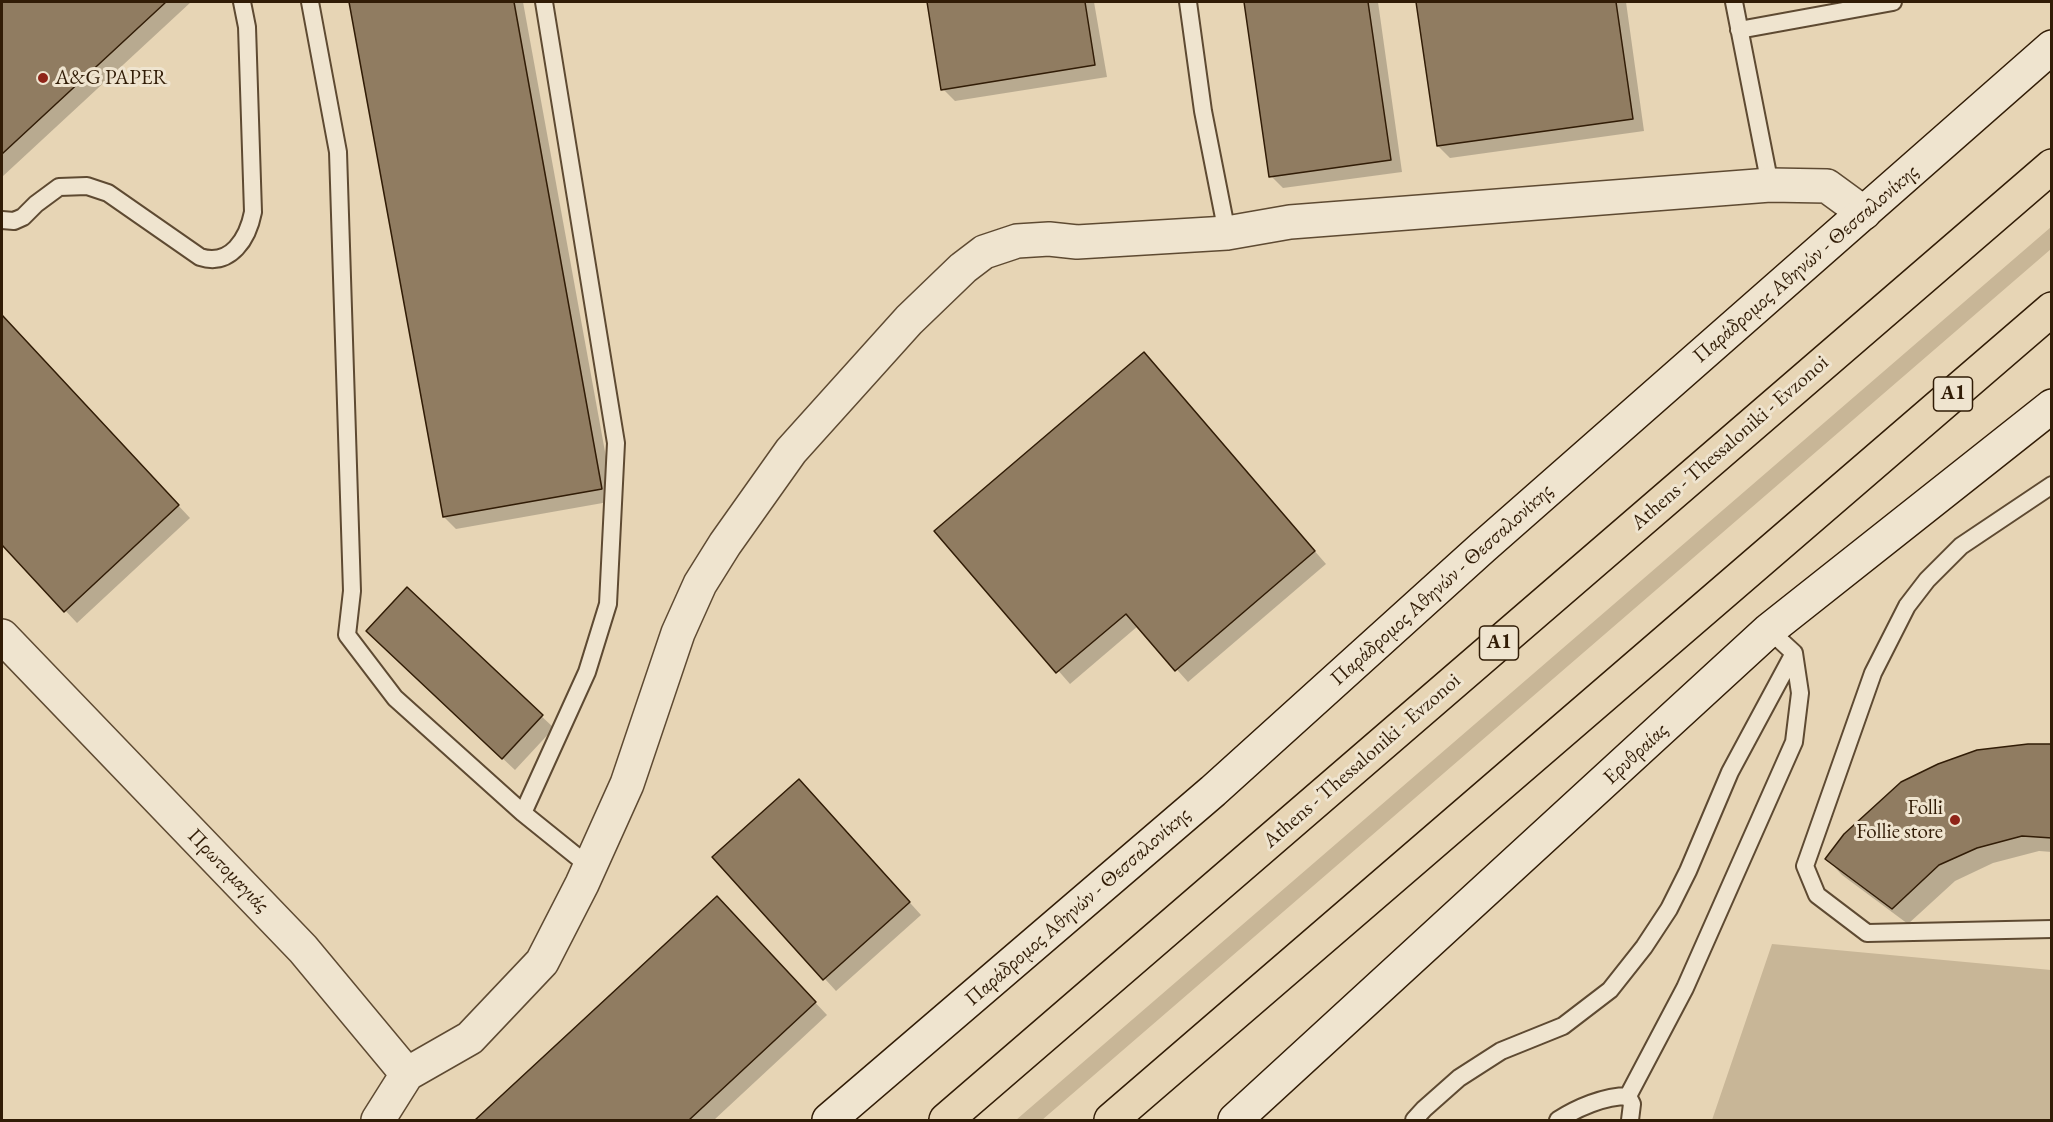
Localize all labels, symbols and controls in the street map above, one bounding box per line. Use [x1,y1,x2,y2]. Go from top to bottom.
place label: A&G PAPER [55,65,168,91]
marker: A&G PAPER [36,71,50,85]
street label: Παράδρομος Αθηνών - Θεσσαλονίκης [1688,159,1924,369]
street label: Athens - Thessaloniki - Evzonoi [1626,350,1834,536]
road number: Α1 [1934,377,1972,411]
street label: Παράδρομος Αθηνών - Θεσσαλονίκης [1326,479,1558,691]
road number: Α1 [1480,626,1518,660]
street label: Athens - Thessaloniki - Evzonoi [1258,668,1466,854]
street label: Ερυθραίας [1598,718,1674,790]
place label: Folli Follie store [1856,795,1943,845]
street label: Παράδρομος Αθηνών - Θεσσαλονίκης [960,802,1196,1012]
marker: Folli Follie store [1948,813,1962,827]
street label: Πρωτομαγιάς [182,824,274,918]

